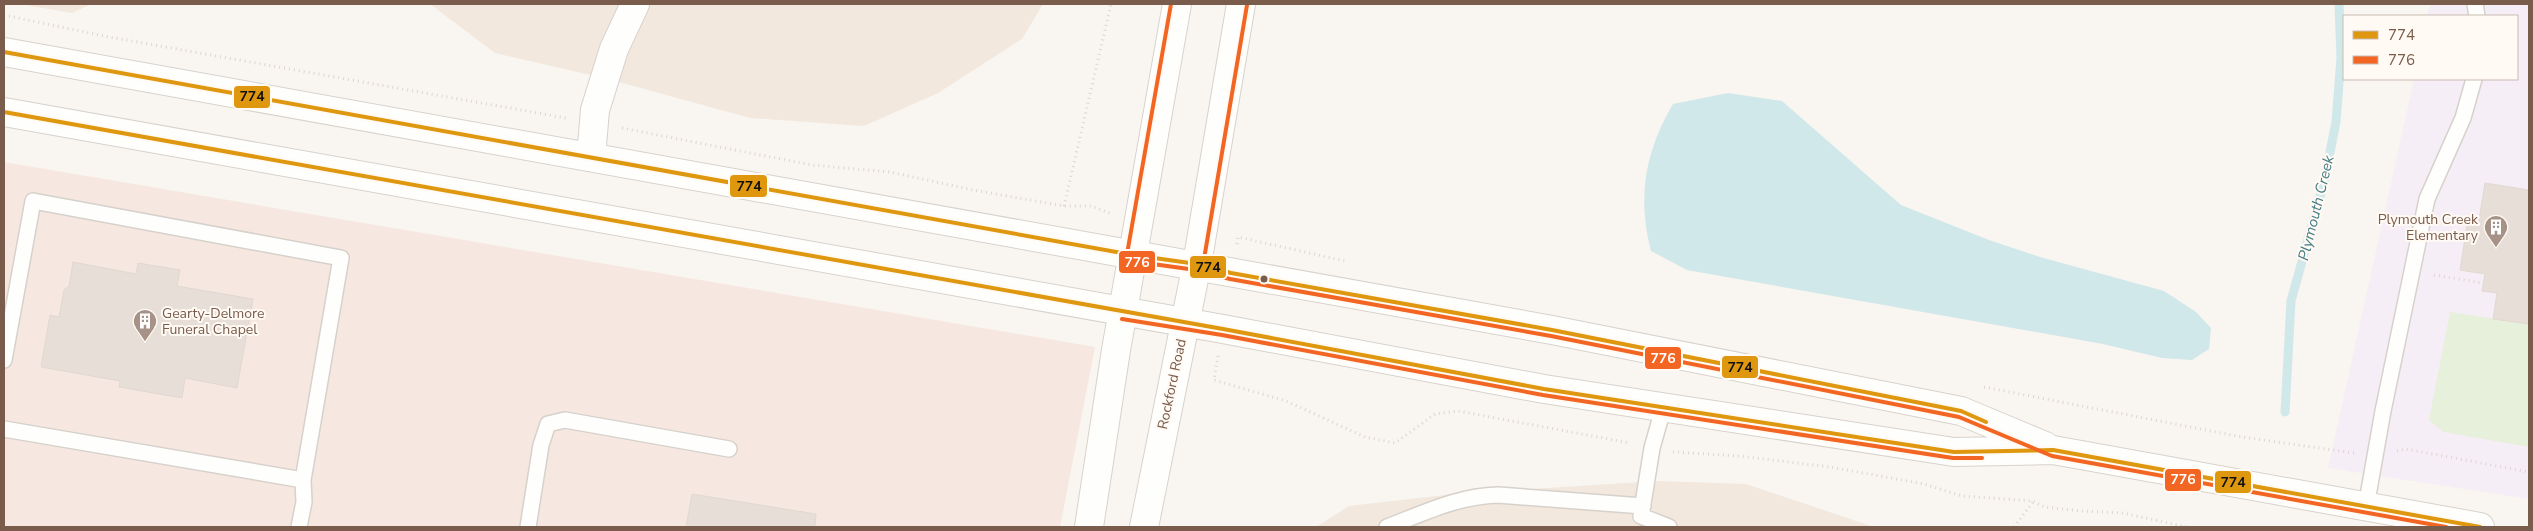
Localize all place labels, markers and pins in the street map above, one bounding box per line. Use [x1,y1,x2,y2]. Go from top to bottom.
place label: Plymouth Creek Elementary [2378,210,2479,245]
building icon: Plymouth Creek Elementary [2483,214,2509,248]
unlabelled marker [1259,274,1269,284]
place label: Gearty-Delmore Funeral Chapel [162,304,264,339]
building icon: Gearty-Delmore Funeral Chapel [132,308,158,342]

